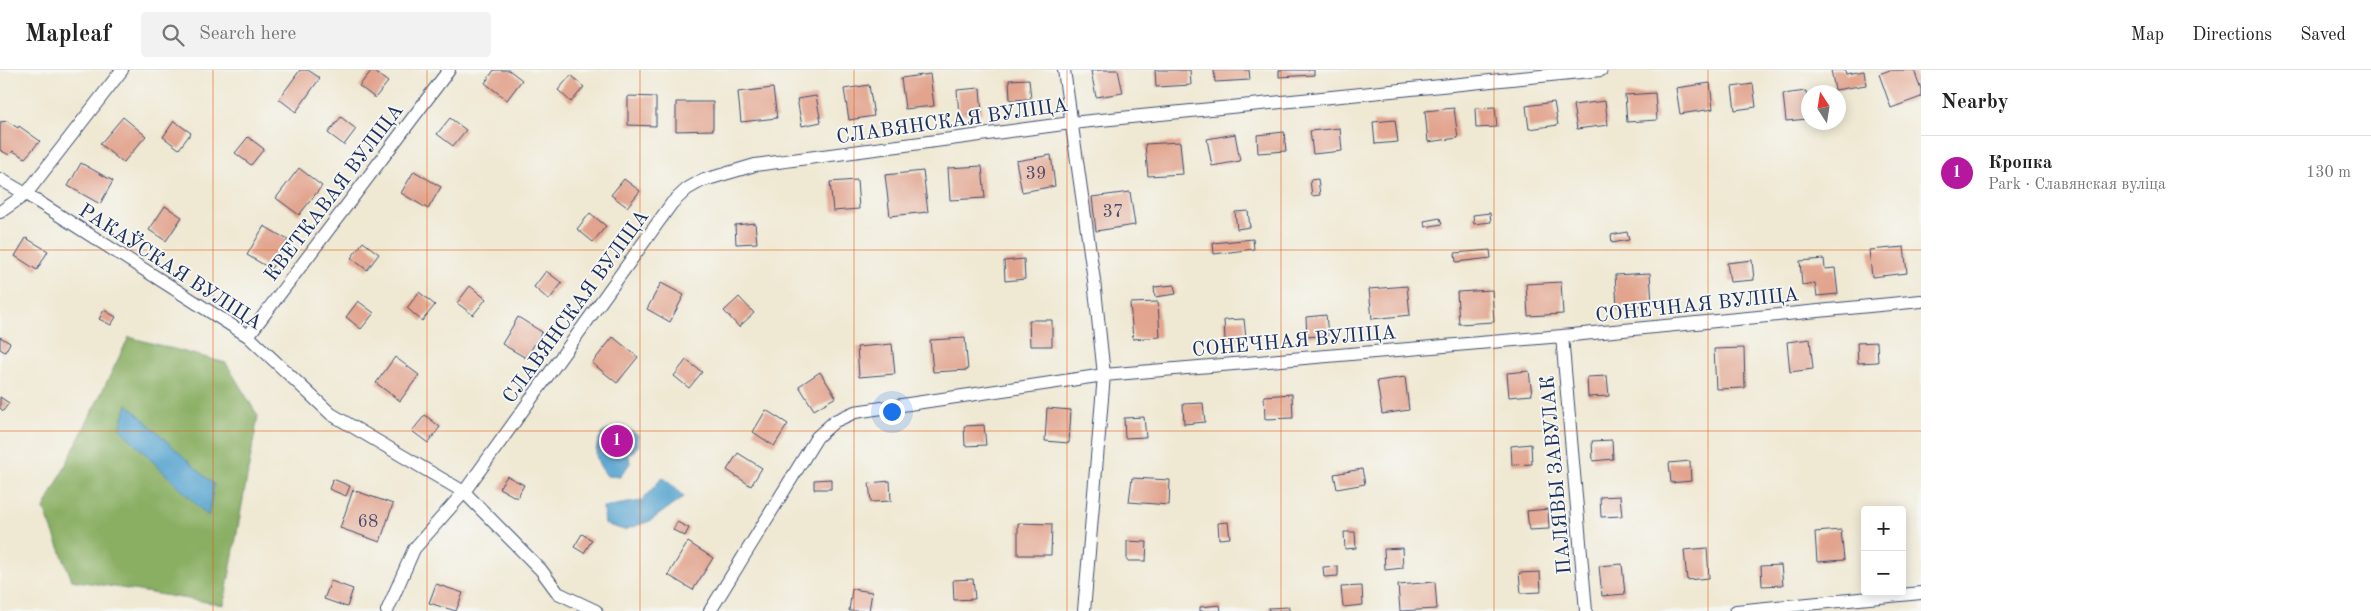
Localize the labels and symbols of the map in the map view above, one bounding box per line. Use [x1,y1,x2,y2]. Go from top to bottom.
north arrow [1801,85,1846,130]
street label: СЛАВЯНСКАЯ ВУЛІЦА [835,96,1069,148]
street label: КВЕТКАВАЯ ВУЛІЦА [262,101,408,286]
house number: 39 [1026,165,1046,183]
street label: РАКАЎСКАЯ ВУЛІЦА [75,198,267,334]
house number: 37 [1103,203,1123,221]
street label: СЛАВЯНСКАЯ ВУЛІЦА [500,207,653,408]
street label: СОНЕЧНАЯ ВУЛІЦА [1594,285,1800,327]
street label: СОНЕЧНАЯ ВУЛІЦА [1191,323,1397,361]
street label: ПАЛЯВЫ ЗАВУЛАК [1538,374,1576,575]
your location [879,399,905,425]
pin: 1 [601,422,633,460]
house number: 68 [358,513,378,531]

